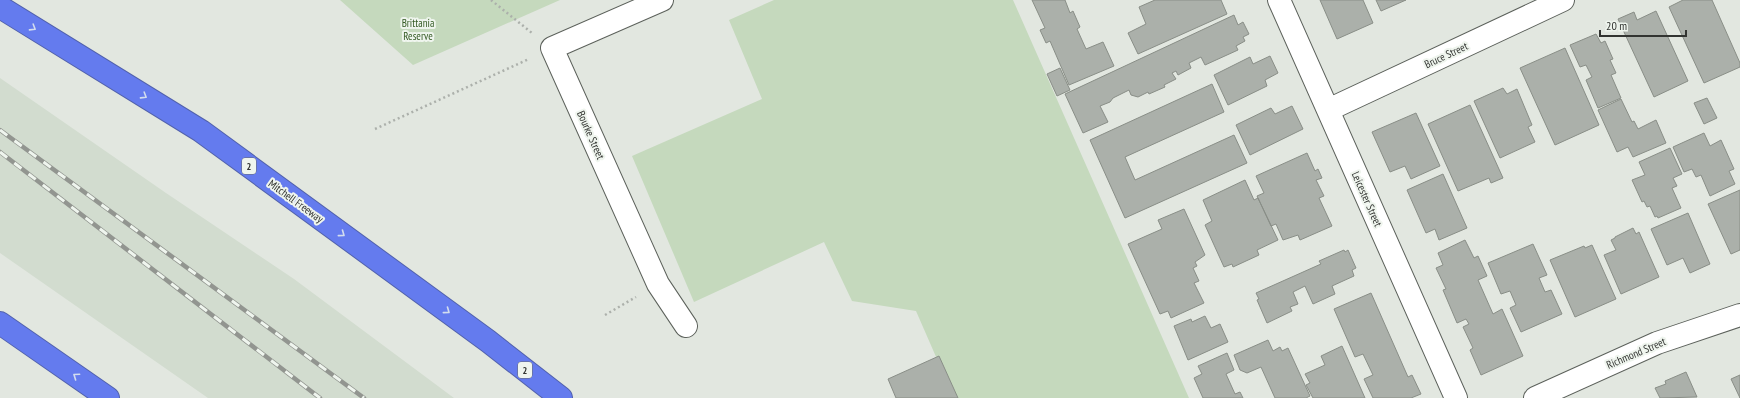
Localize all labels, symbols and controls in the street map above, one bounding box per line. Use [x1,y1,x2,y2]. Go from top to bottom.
scale bar [1600,12,1686,38]
park label: Brittania Reserve [402,16,434,43]
text: 20 m [1606,18,1627,33]
one-way arrow [29,23,36,31]
street label: Bruce Street [1422,39,1470,71]
one-way arrow [140,91,147,99]
street label: Bourke Street [574,109,608,161]
road number: 2 [242,158,256,174]
street label: Leicester Street [1349,169,1385,229]
street label: Mitchell Freeway [266,176,327,226]
one-way arrow [338,230,345,237]
one-way arrow [443,306,450,314]
street label: Richmond Street [1604,334,1668,372]
road number: 2 [518,362,532,378]
one-way arrow [73,374,80,381]

